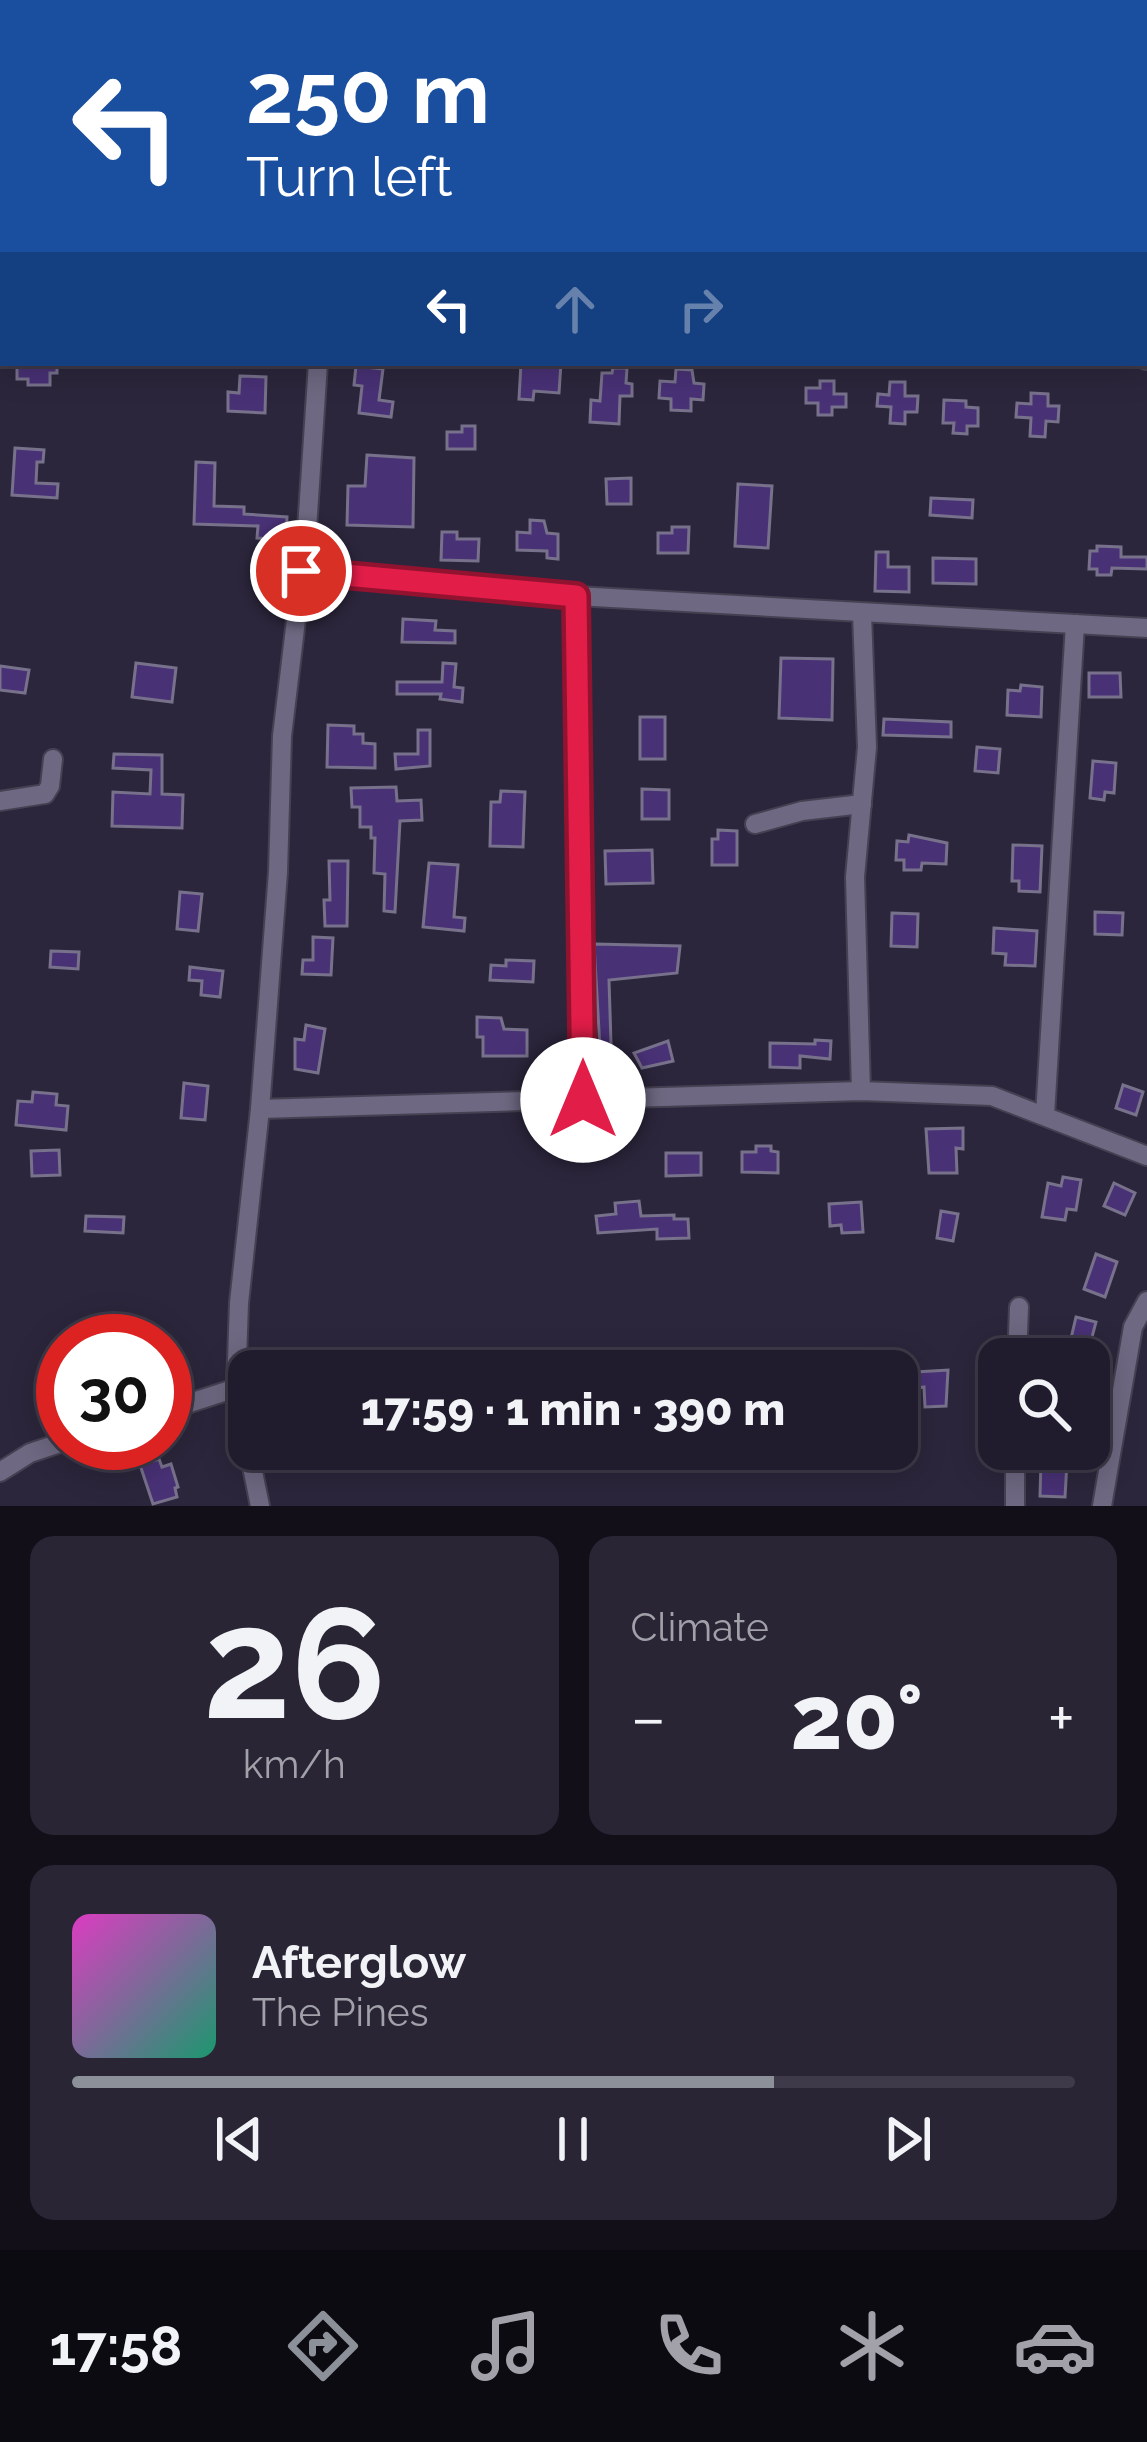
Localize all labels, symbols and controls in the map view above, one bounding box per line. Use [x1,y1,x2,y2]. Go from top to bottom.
text: 250 m [246,44,490,143]
icon: left [48,48,204,204]
text: Turn left [246,145,453,209]
icon: left [416,276,482,342]
icon: ahead [542,276,608,342]
icon: right [668,276,734,342]
pin [250,520,352,622]
icon: arrive [268,538,334,604]
position arrow [520,1037,646,1163]
speed limit sign: 30 [36,1314,192,1470]
map controls [978,1338,1110,1470]
button: search [978,1338,1110,1470]
text: 17:59 · 1 min · 390 m [361,1383,785,1436]
text: 26 [203,1571,386,1755]
text: Climate [631,1604,769,1650]
text: 20° [791,1664,923,1770]
text: − [631,1679,666,1756]
text: + [1048,1679,1075,1756]
text: km/h [243,1741,346,1787]
text: Afterglow [252,1936,466,1989]
text: The Pines [252,1989,429,2035]
icon: previous [206,2106,272,2172]
icon: pause [540,2106,606,2172]
icon: next [875,2106,941,2172]
icon: directions [281,2304,365,2388]
icon: music [464,2304,548,2388]
icon: phone [647,2304,731,2388]
icon: climate [830,2304,914,2388]
icon: car [1013,2304,1097,2388]
text: 17:58 [50,2314,182,2378]

